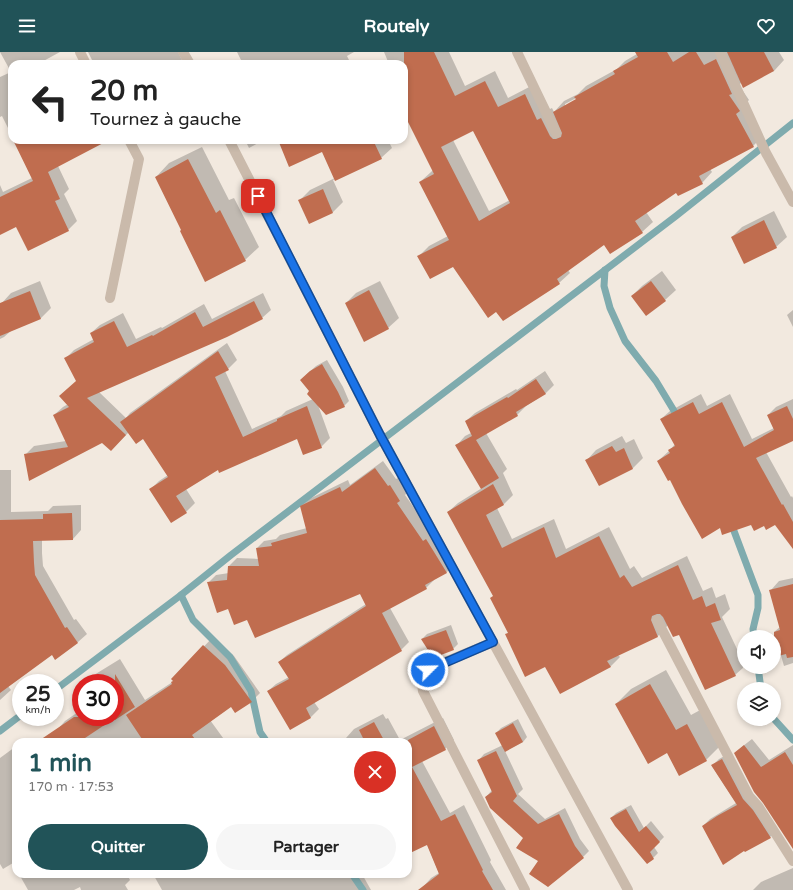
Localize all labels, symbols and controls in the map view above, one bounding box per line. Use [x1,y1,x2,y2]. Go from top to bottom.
icon: menu [16,15,38,37]
text: Routely [364,15,429,37]
icon: heart [755,15,777,37]
text: 20 m [90,74,158,108]
icon: left [24,76,76,128]
text: Tournez à gauche [90,108,241,130]
pin [241,179,275,213]
icon: arrive [247,185,269,207]
map controls [737,630,781,726]
button: sound [737,630,781,674]
position arrow [407,649,449,691]
speed limit sign: 30 [72,674,124,726]
button: layers [737,682,781,726]
text: 25 [25,683,51,707]
text: km/h [25,704,51,716]
text: 1 min [28,749,92,778]
button: close [354,751,396,793]
text: 170 m · 17:53 [28,779,114,795]
button: Quitter [28,824,208,870]
button: Partager [216,824,396,870]

